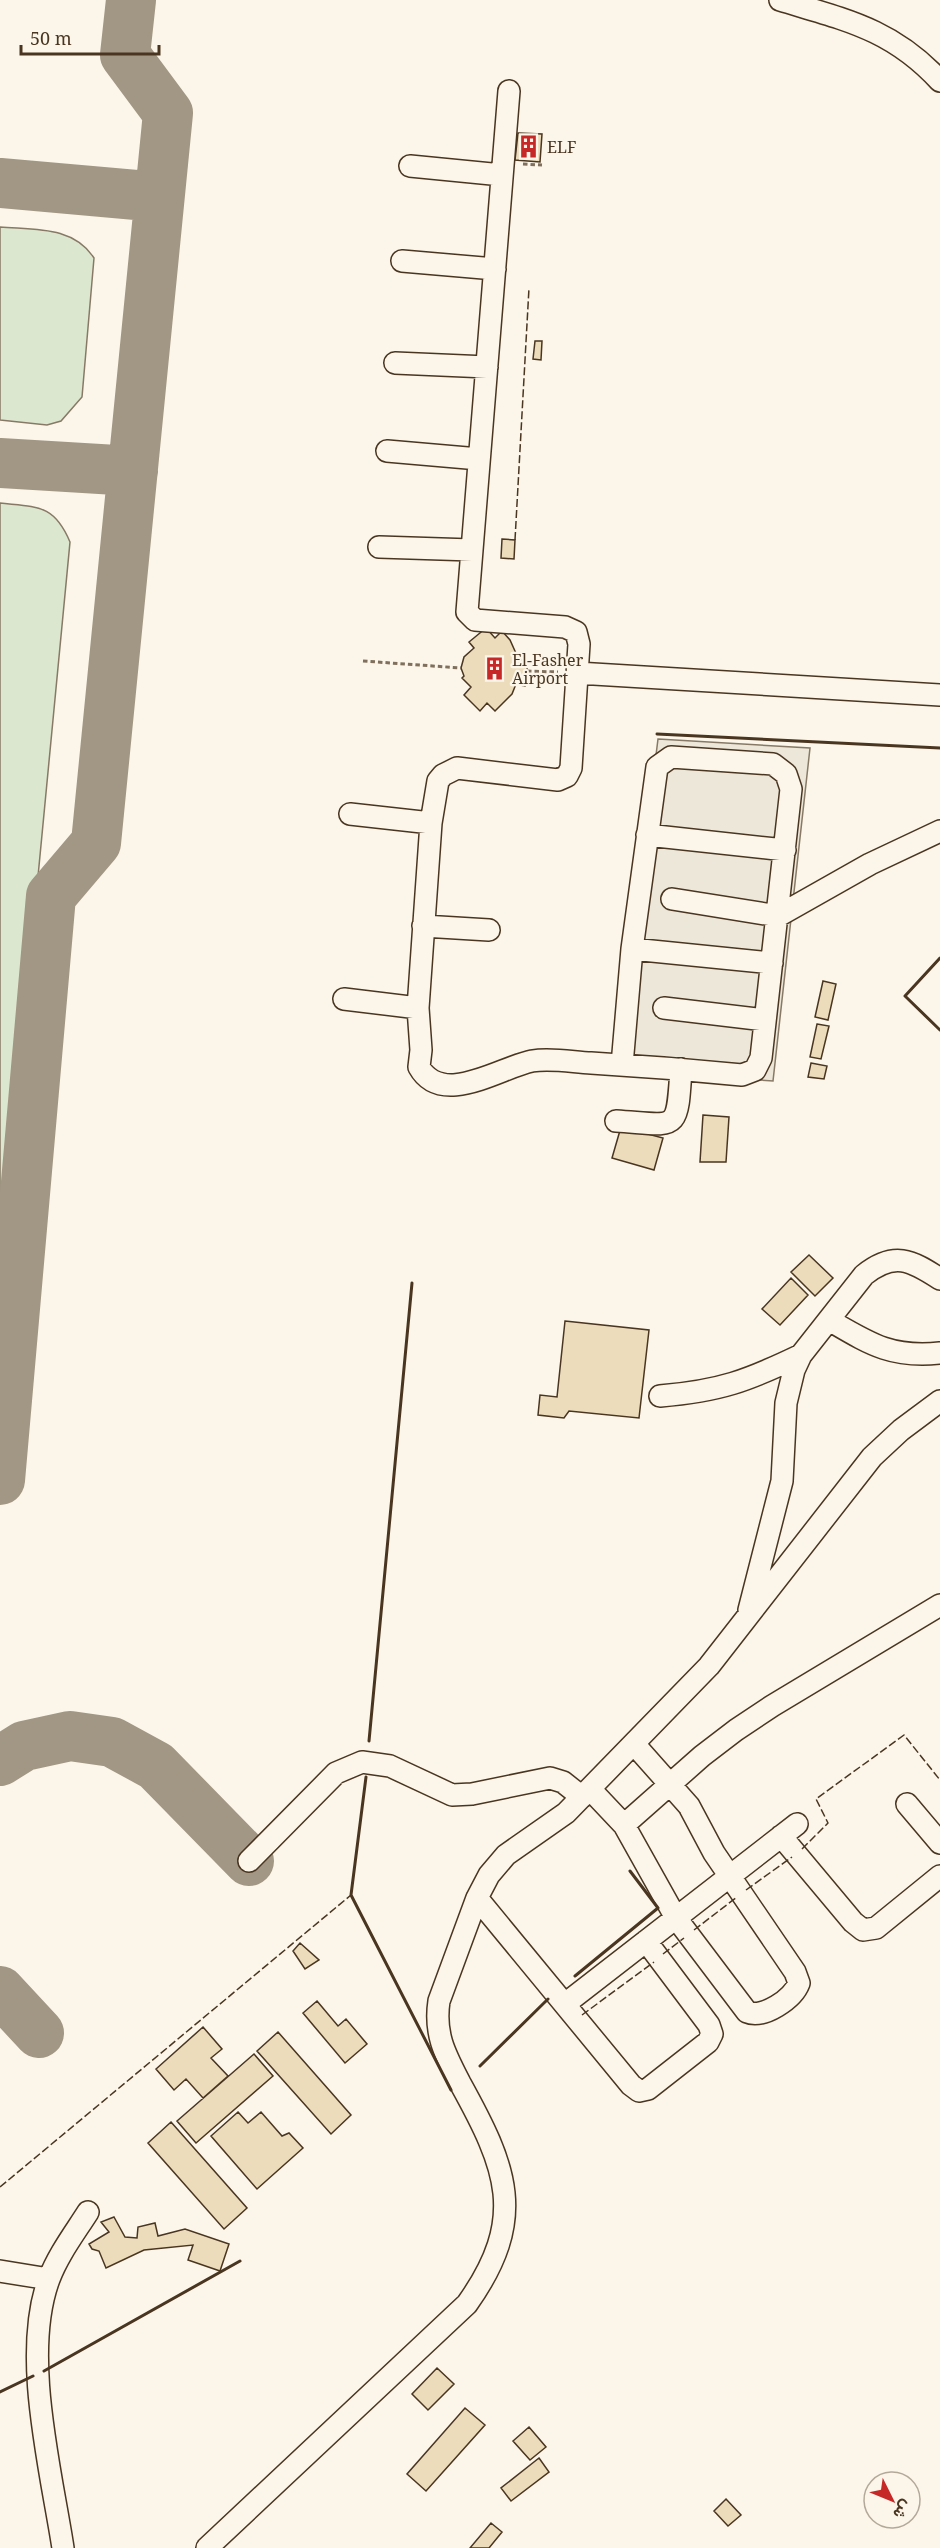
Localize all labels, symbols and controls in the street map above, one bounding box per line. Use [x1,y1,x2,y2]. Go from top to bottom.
scale bar [21,18,159,56]
text: 50 m [30,26,72,50]
building icon: ELF [516,134,542,160]
place label: ELF [547,136,576,158]
place label: El-Fasher Airport [512,649,584,689]
building icon: El-Fasher Airport [481,656,507,682]
north arrow [862,2470,922,2530]
text: ش [888,2496,918,2525]

